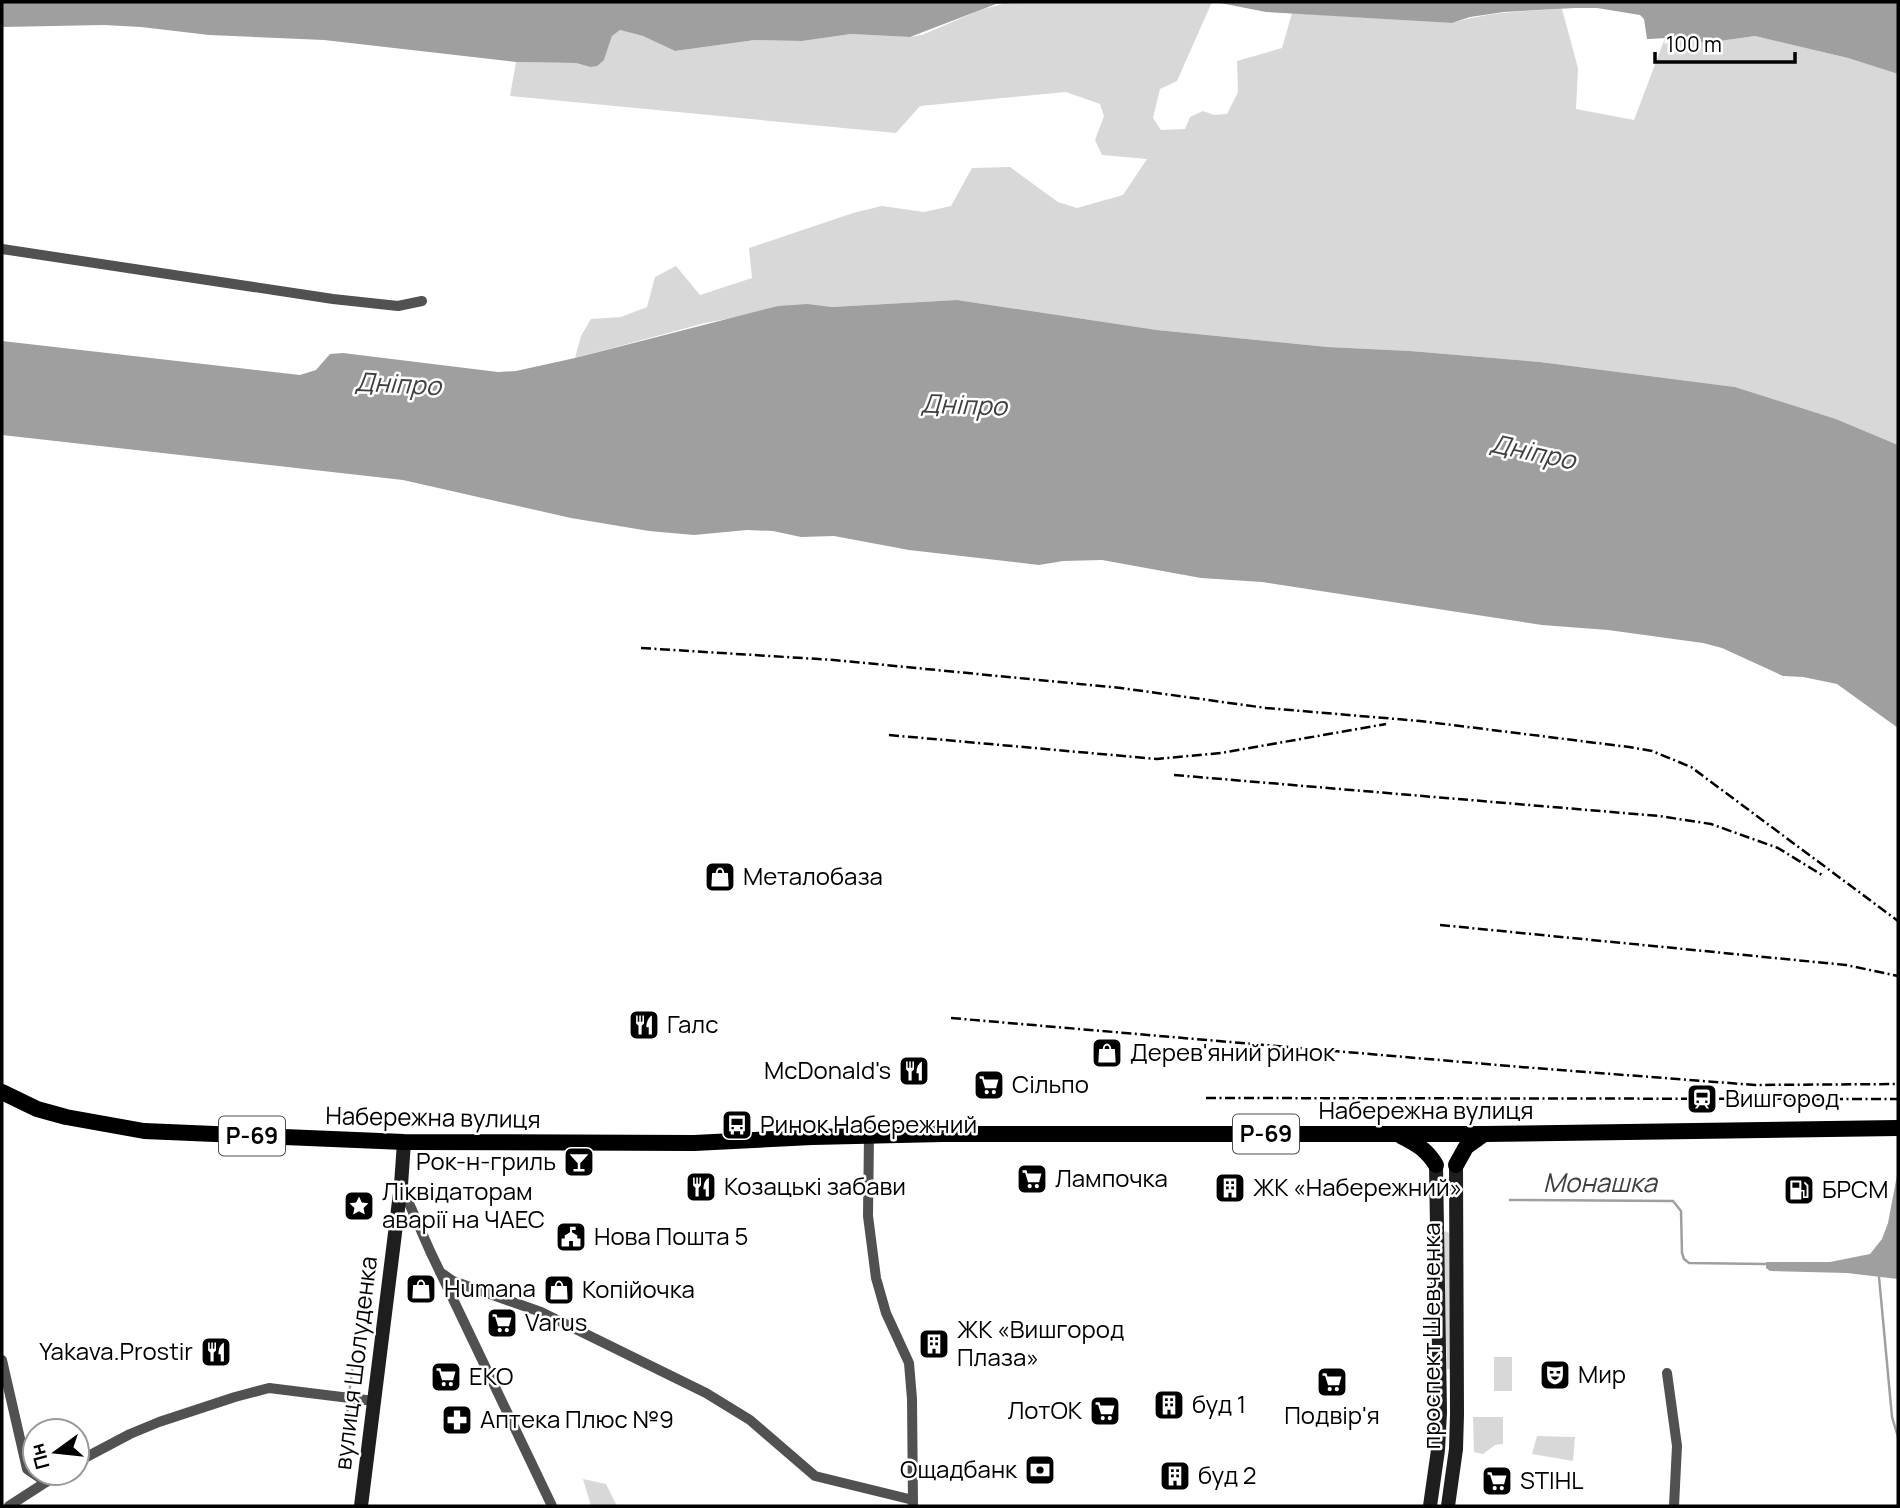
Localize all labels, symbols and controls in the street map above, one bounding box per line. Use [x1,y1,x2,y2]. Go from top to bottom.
scale bar [1655,21,1795,65]
text: 100 m [1666,30,1722,58]
water label: Дніпро [354,363,444,403]
water label: Дніпро [920,385,1009,424]
water label: Дніпро [1487,424,1581,478]
place label: Металобаза [743,859,883,892]
shop icon: Металобаза [703,860,737,894]
place label: Галс [667,1007,718,1040]
restaurant icon: Галс [627,1008,661,1042]
place label: Дерев'яний ринок [1130,1035,1336,1068]
shop icon: Дерев'яний ринок [1090,1036,1124,1070]
place label: McDonald's [764,1053,891,1086]
restaurant icon: McDonald's [897,1054,931,1088]
place label: Сільпо [1012,1067,1089,1100]
supermarket icon: Сільпо [972,1068,1006,1102]
place label: Вишгород [1725,1081,1839,1114]
station icon: Вишгород [1685,1082,1719,1116]
street label: Набережна вулиця [1318,1093,1534,1126]
street label: Набережна вулиця [325,1098,541,1135]
place label: Ринок Набережний [760,1107,977,1140]
bus stop icon: Ринок Набережний [720,1108,754,1142]
road number: Р-69 [1233,1114,1299,1154]
road number: Р-69 [219,1116,285,1156]
place label: Рок-н-гриль [416,1144,556,1177]
bar icon: Рок-н-гриль [562,1145,596,1179]
place label: Лампочка [1055,1161,1168,1194]
supermarket icon: Лампочка [1015,1162,1049,1196]
water label: Монашка [1543,1164,1659,1200]
place label: Козацькі забави [724,1169,906,1202]
restaurant icon: Козацькі забави [684,1170,718,1204]
place label: ЖК «Набережний» [1253,1170,1462,1203]
building icon: ЖК «Набережний» [1213,1171,1247,1205]
place label: БРСМ [1822,1172,1888,1205]
fuel station icon: БРСМ [1782,1173,1816,1207]
place label: Ліквідаторам аварії на ЧАЕС [382,1174,545,1235]
place icon: Ліквідаторам аварії на ЧАЕС [342,1189,376,1223]
place label: Нова Пошта 5 [594,1219,748,1252]
public building icon: Нова Пошта 5 [554,1220,588,1254]
street label: проспект Шевченка [1414,1222,1447,1450]
street label: вулиця Шолуденка [325,1254,384,1472]
place label: Humana [444,1271,536,1304]
shop icon: Humana [404,1272,438,1306]
place label: Копійочка [582,1272,695,1305]
shop icon: Копійочка [542,1273,576,1307]
place label: Varus [525,1305,587,1338]
supermarket icon: Varus [485,1306,519,1340]
place label: ЖК «Вишгород Плаза» [957,1312,1124,1373]
building icon: ЖК «Вишгород Плаза» [917,1327,951,1361]
place label: Yakava.Prostir [39,1334,193,1367]
restaurant icon: Yakava.Prostir [199,1335,233,1369]
place label: Мир [1578,1357,1626,1390]
theatre icon: Мир [1538,1358,1572,1392]
place label: EKO [469,1359,514,1392]
supermarket icon: EKO [429,1360,463,1394]
supermarket icon: Подвір'я [1315,1365,1349,1399]
place label: буд 1 [1192,1387,1246,1420]
building icon: буд 1 [1152,1388,1186,1422]
place label: ЛотОК [1008,1393,1083,1426]
supermarket icon: ЛотОК [1088,1394,1122,1428]
place label: Подвір'я [1284,1398,1380,1431]
place label: Аптека Плюс №9 [480,1402,674,1435]
pharmacy icon: Аптека Плюс №9 [440,1403,474,1437]
north arrow [21,1417,91,1487]
text: Пн [24,1441,55,1472]
place label: Ощадбанк [900,1452,1018,1485]
bank icon: Ощадбанк [1023,1453,1057,1487]
place label: буд 2 [1198,1458,1257,1491]
building icon: буд 2 [1158,1459,1192,1493]
place label: STIHL [1520,1463,1583,1496]
supermarket icon: STIHL [1480,1464,1514,1498]

